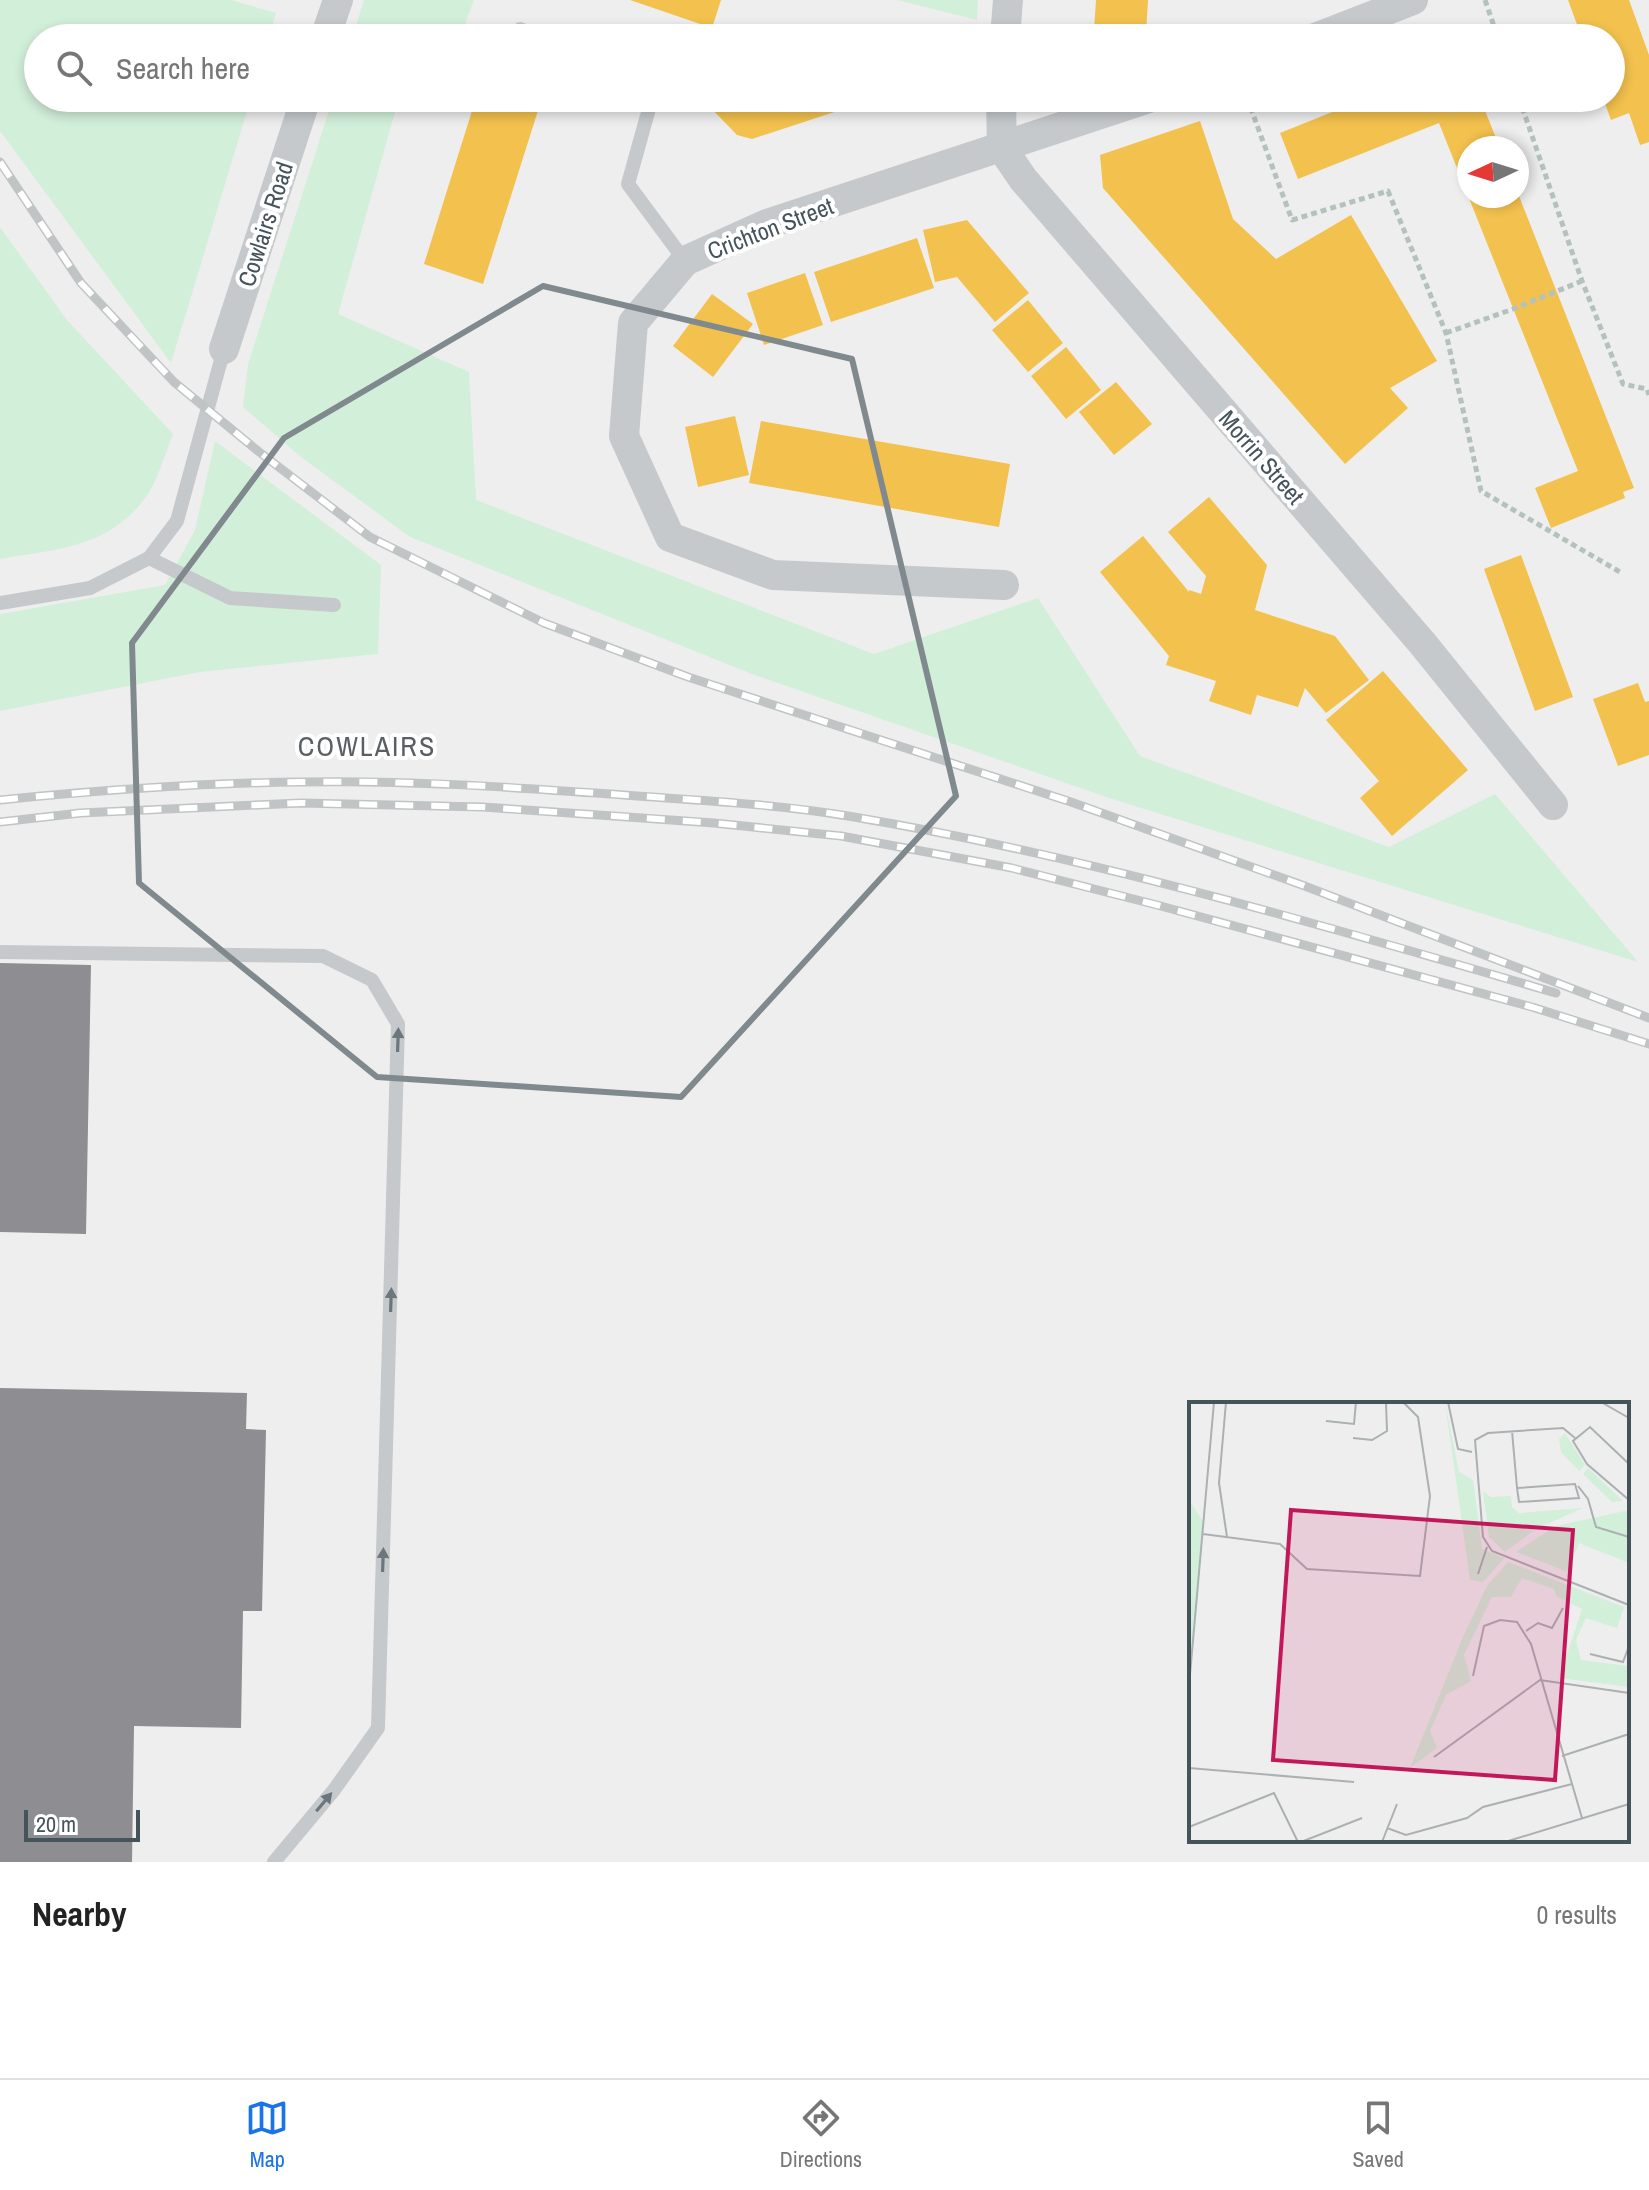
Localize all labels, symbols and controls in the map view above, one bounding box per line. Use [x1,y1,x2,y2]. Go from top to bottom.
search box [24,24,1625,112]
icon: search [52,46,96,90]
text: Search here [116,48,250,88]
north arrow [1457,136,1529,208]
street label: Cowlairs Road [230,158,300,290]
street label: Crichton Street [702,189,838,267]
street label: Morrin Street [1212,403,1312,511]
district label: COWLAIRS [298,727,436,765]
one-way arrow [392,1027,404,1052]
one-way arrow [384,1287,397,1312]
inset map [1189,1402,1629,1842]
one-way arrow [377,1547,390,1572]
one-way arrow [315,1792,332,1812]
scale bar [24,1806,140,1842]
text: 20 m [36,1809,76,1839]
text: Nearby [32,1891,127,1937]
text: 0 results [1536,1897,1617,1932]
tab: Map [245,2096,289,2174]
tab: Directions [780,2096,862,2174]
tab: Saved [1353,2096,1404,2174]

